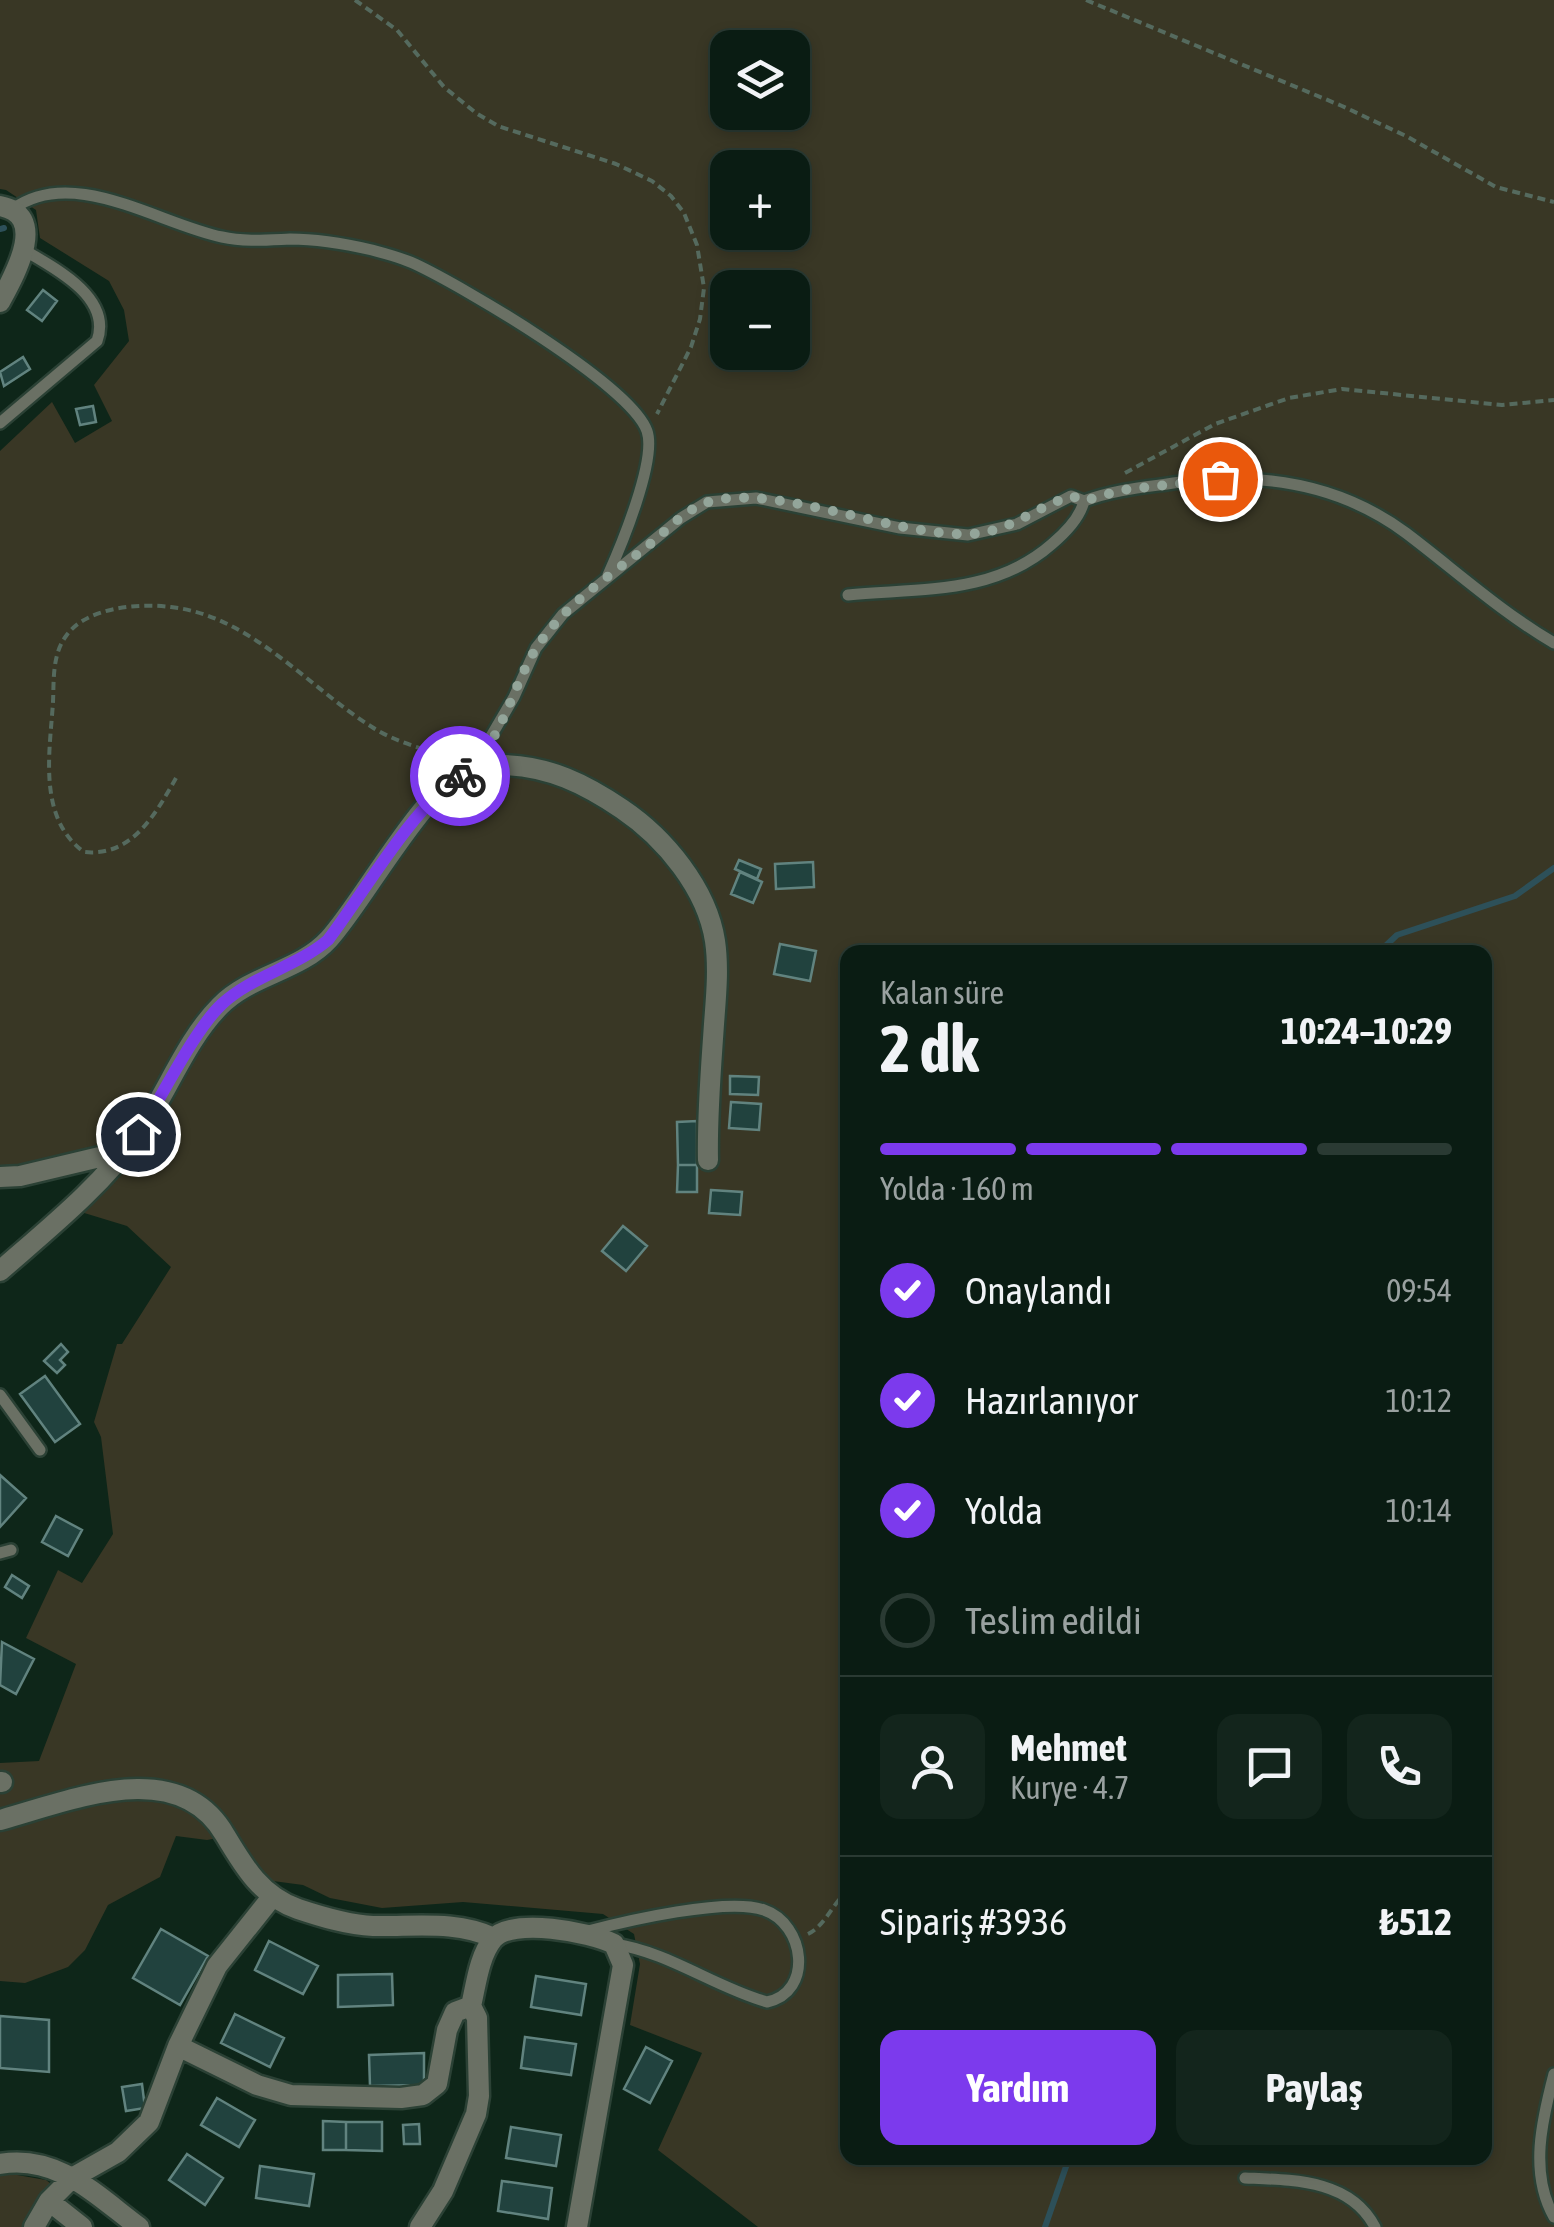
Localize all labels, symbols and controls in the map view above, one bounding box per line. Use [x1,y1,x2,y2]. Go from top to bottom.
map controls [710,30,810,370]
button: layers [710,30,810,130]
button: + [710,150,810,250]
button: − [710,270,810,370]
pin [1178,437,1263,522]
icon: bag [1193,452,1248,507]
courier [410,726,510,826]
icon: bike [433,749,488,804]
text: Kalan süre [880,974,1004,1011]
text: 10:24–10:29 [1281,1009,1452,1052]
text: 2 dk [880,1011,979,1086]
pin [96,1092,181,1177]
icon: home [111,1107,166,1162]
text: Yolda · 160 m [880,1170,1034,1207]
icon: check [880,1263,935,1318]
text: Onaylandı [965,1269,1112,1312]
text: 09:54 [1386,1272,1452,1309]
icon: check [880,1373,935,1428]
text: Hazırlanıyor [965,1379,1138,1422]
text: 10:12 [1386,1382,1452,1419]
icon: check [880,1483,935,1538]
text: Yolda [965,1489,1043,1532]
text: 10:14 [1386,1492,1452,1529]
text: Teslim edildi [965,1599,1142,1642]
button: person [880,1714,985,1819]
button: chat [1217,1714,1322,1819]
button: phone [1347,1714,1452,1819]
text: Mehmet [1010,1726,1127,1769]
text: Kurye · 4.7 [1010,1769,1129,1806]
text: Sipariş #3936 [880,1900,1067,1943]
text: ₺512 [1379,1900,1452,1943]
button: Yardım [880,2030,1156,2145]
button: Paylaş [1176,2030,1452,2145]

